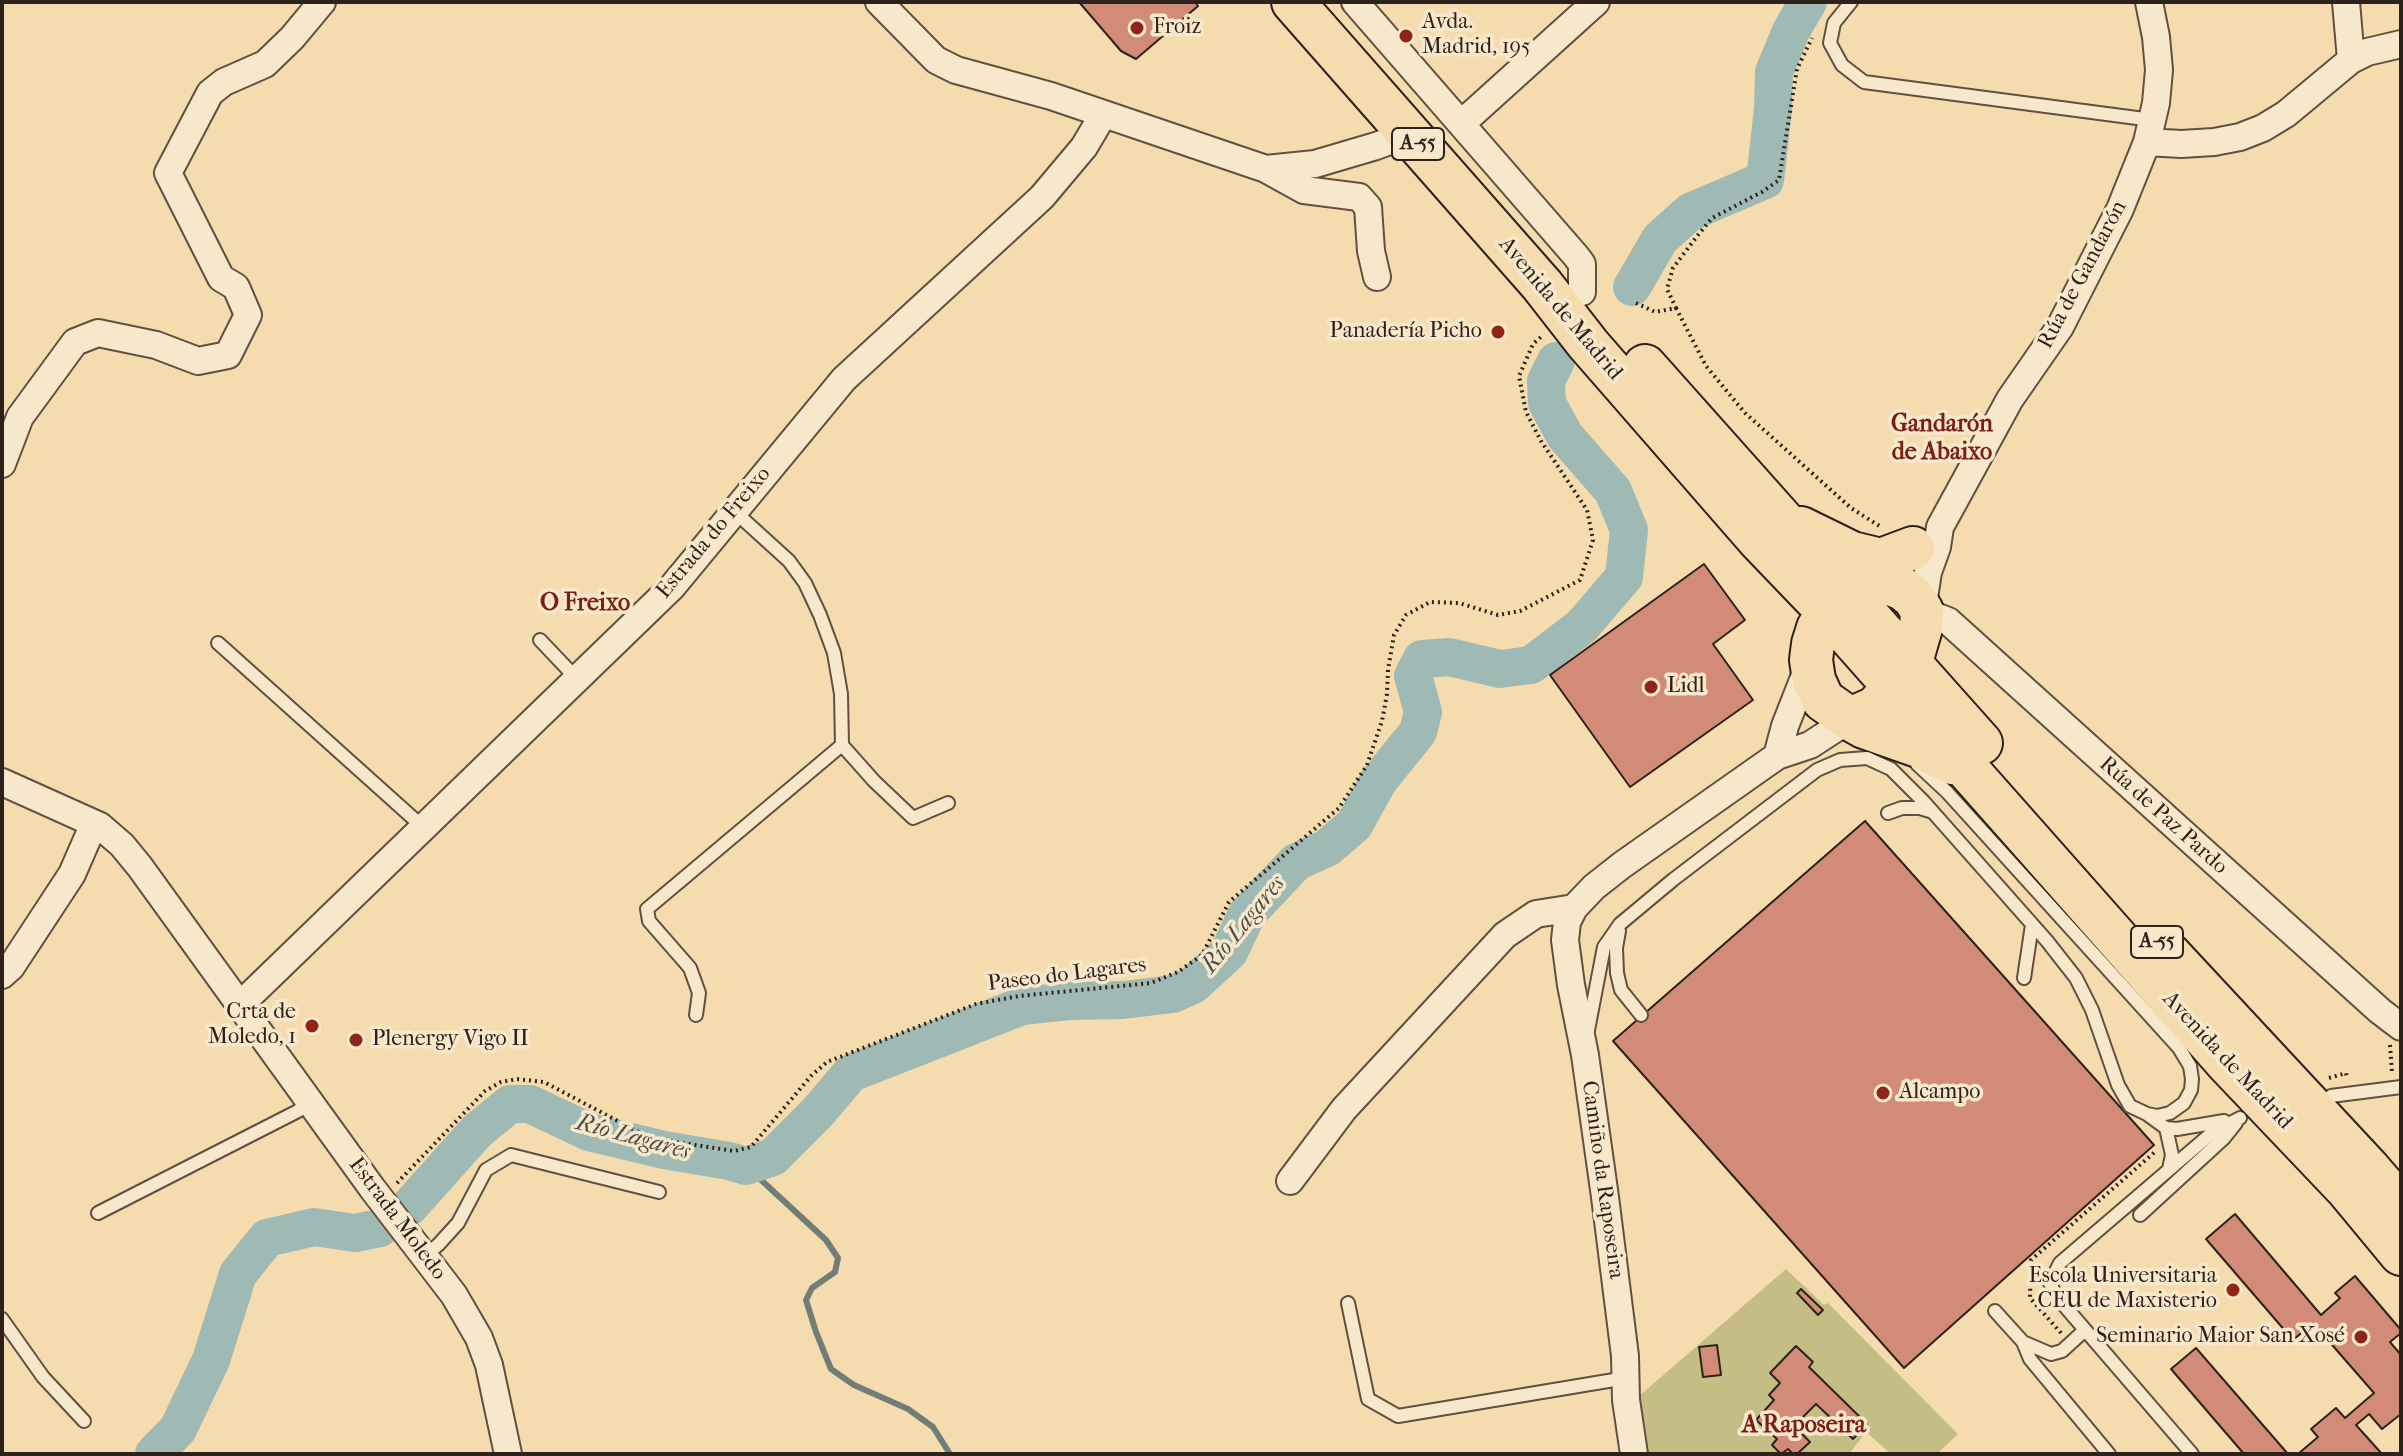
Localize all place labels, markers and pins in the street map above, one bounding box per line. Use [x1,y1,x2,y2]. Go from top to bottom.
place label: Avda. Madrid, 195 [1422,10,1531,62]
place label: Froiz [1153,15,1201,41]
marker: Froiz [1128,19,1146,37]
marker: Avda. Madrid, 195 [1397,27,1415,45]
place label: Panadería Picho [1330,319,1482,345]
marker: Panadería Picho [1489,323,1507,341]
place label: Lidl [1667,674,1705,700]
marker: Lidl [1642,678,1660,696]
place label: Crta de Moledo, 1 [208,1000,296,1052]
marker: Crta de Moledo, 1 [303,1017,321,1035]
place label: Plenergy Vigo II [372,1027,529,1053]
marker: Plenergy Vigo II [347,1031,365,1049]
place label: Alcampo [1899,1080,1980,1106]
marker: Alcampo [1874,1084,1892,1102]
place label: Escola Universitaria CEU de Maxisterio [2028,1264,2217,1316]
marker: Escola Universitaria CEU de Maxisterio [2224,1281,2242,1299]
place label: Seminario Maior San Xosé [2096,1324,2345,1350]
marker: Seminario Maior San Xosé [2352,1328,2370,1346]

